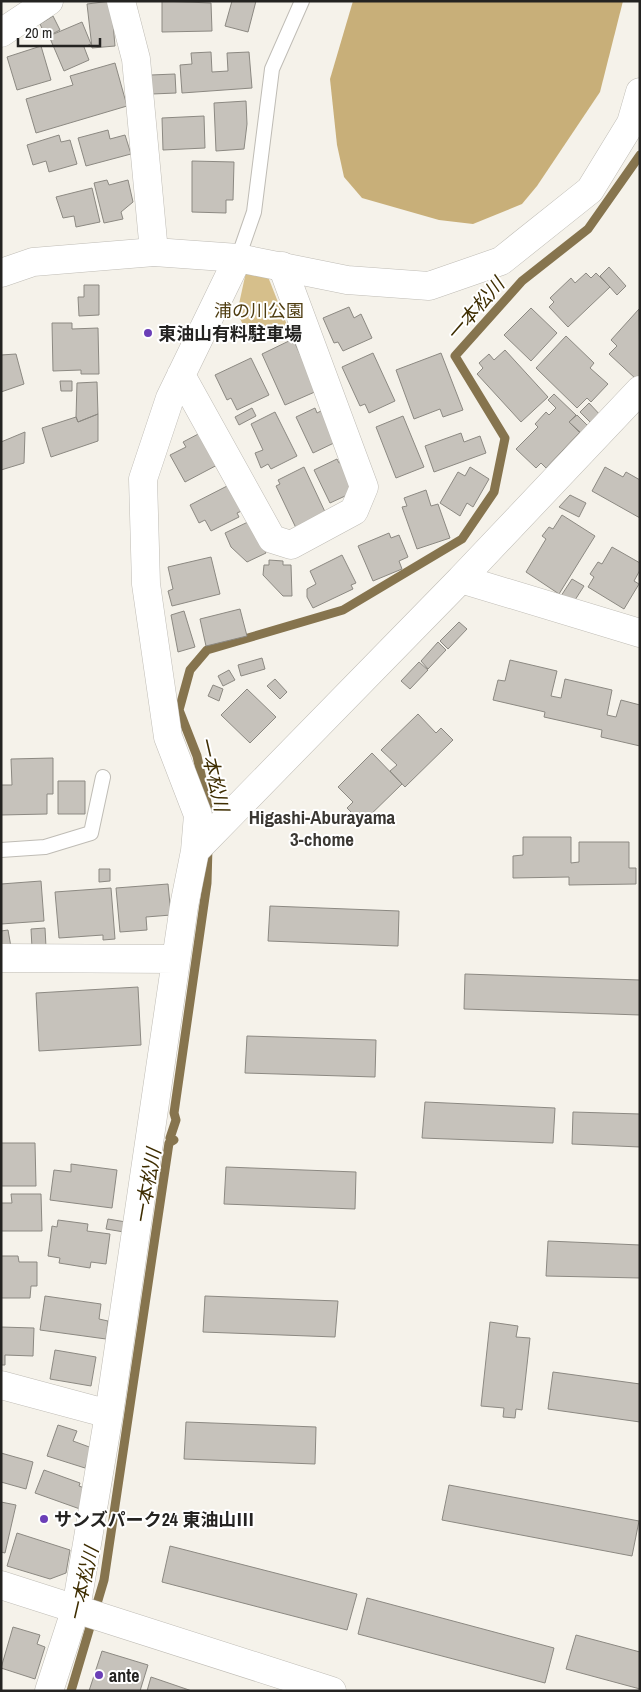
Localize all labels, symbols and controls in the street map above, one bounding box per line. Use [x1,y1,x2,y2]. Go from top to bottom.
scale bar [18,15,100,47]
text: 20 m [25,22,52,43]
water label: 一本松川 [440,270,511,346]
park label: 浦の川公園 [214,298,304,323]
place label: 東油山有料駐車場 [158,321,302,346]
marker: 東油山有料駐車場 [142,327,154,339]
water label: 一本松川 [193,734,236,816]
district label: Higashi-Aburayama 3-chome [249,804,395,852]
water label: 一本松川 [128,1144,167,1226]
place label: サンズパーク24 東油山Ⅲ [54,1507,254,1532]
marker: サンズパーク24 東油山Ⅲ [38,1513,50,1525]
water label: 一本松川 [62,1542,105,1624]
place label: ante [109,1663,139,1688]
marker: ante [93,1669,105,1681]

